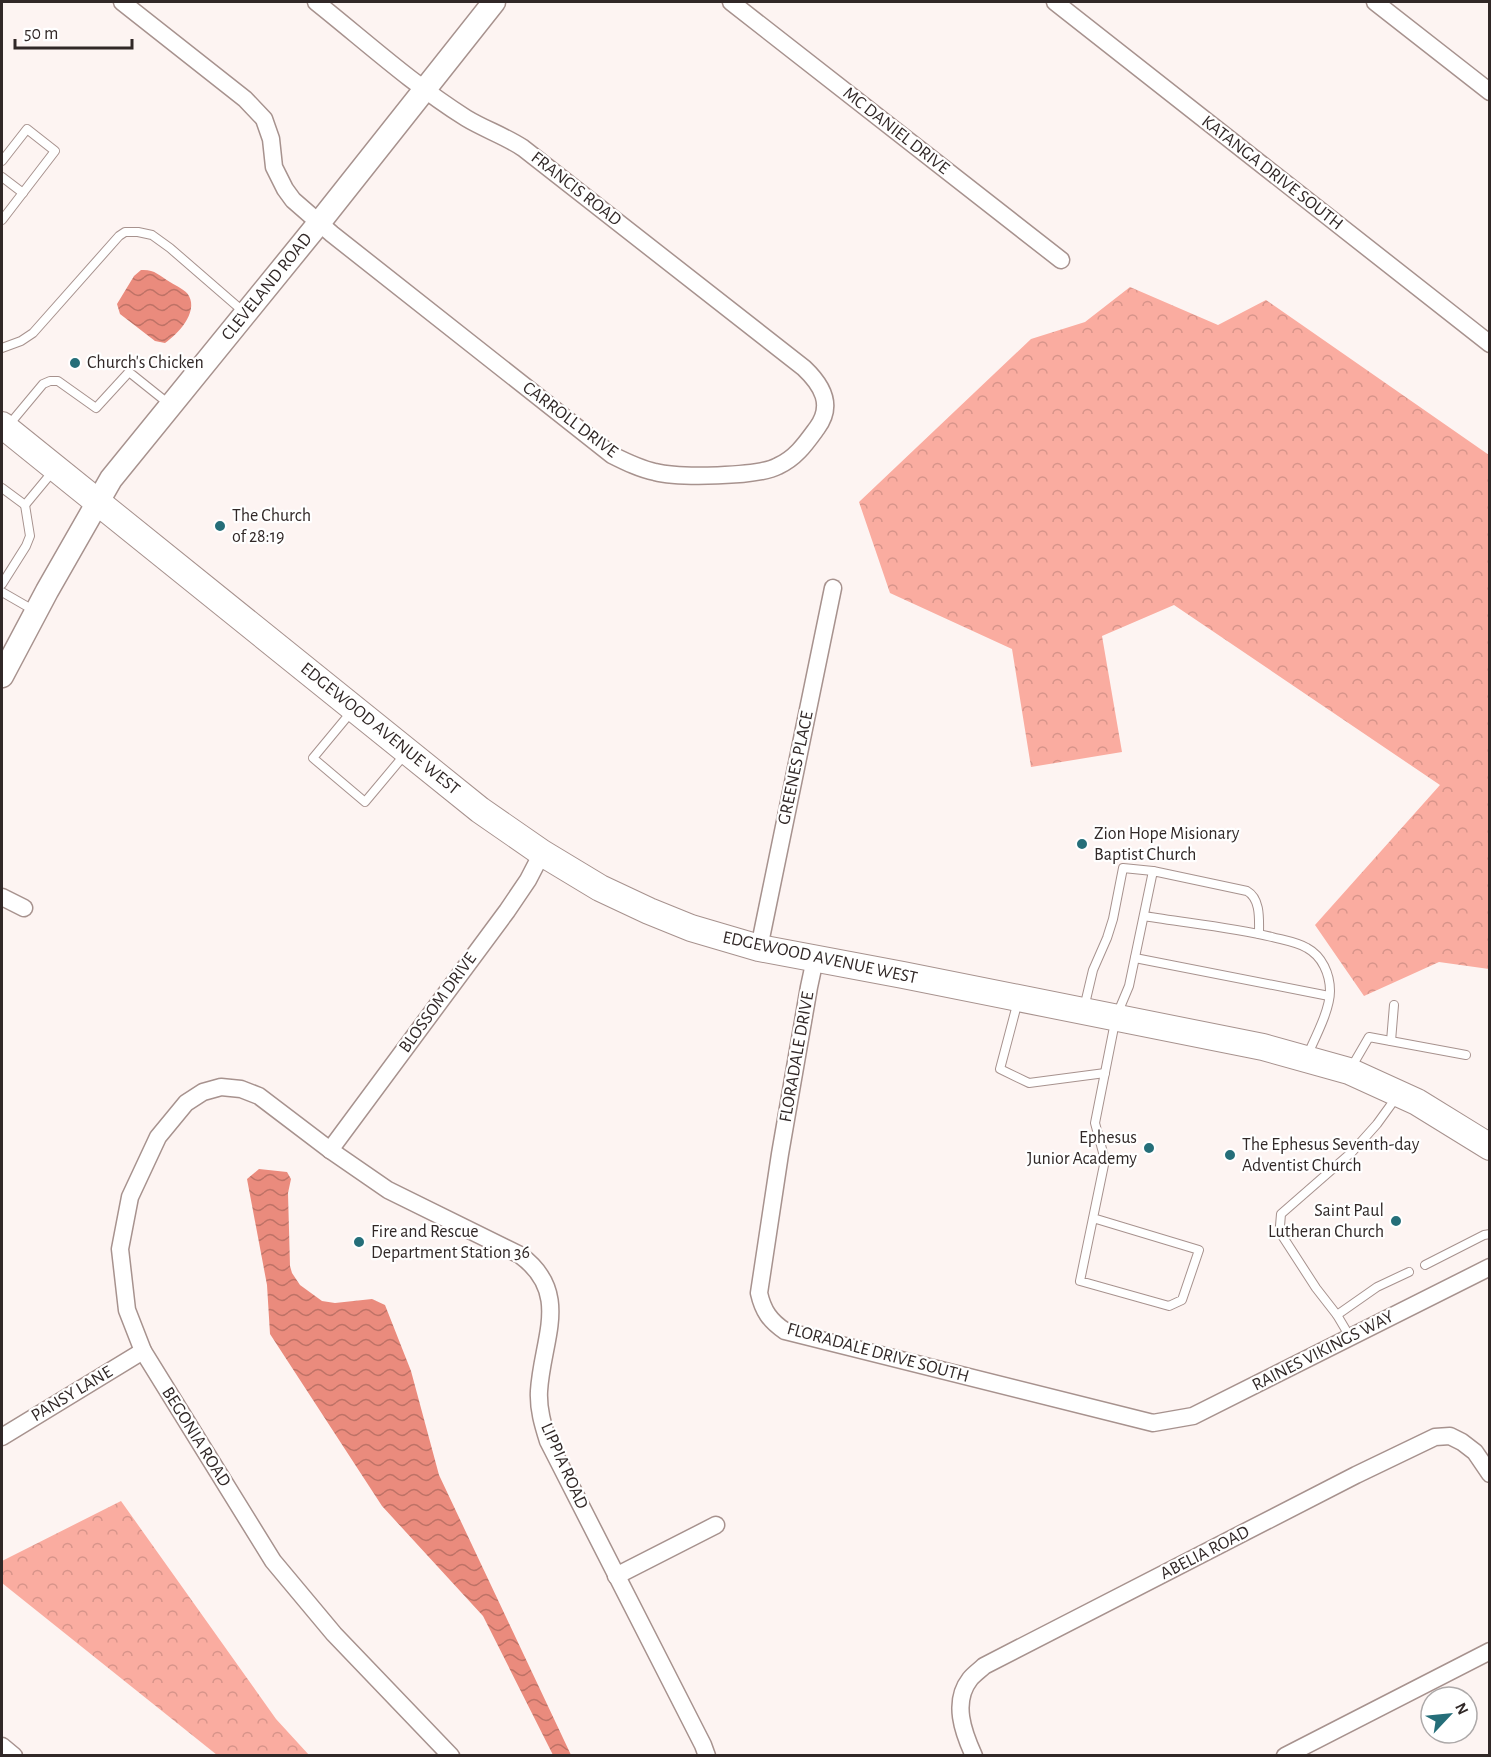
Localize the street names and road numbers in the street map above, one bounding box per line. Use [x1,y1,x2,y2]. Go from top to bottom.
street label: MC DANIEL DRIVE [839,84,953,178]
street label: KATANGA DRIVE SOUTH [1198,112,1346,234]
street label: FRANCIS ROAD [528,148,624,230]
street label: CLEVELAND ROAD [218,230,316,344]
street label: CARROLL DRIVE [519,379,621,462]
street label: EDGEWOOD AVENUE WEST [297,659,463,799]
street label: GREENES PLACE [775,709,817,826]
street label: EDGEWOOD AVENUE WEST [721,929,919,988]
street label: BLOSSOM DRIVE [396,950,480,1056]
street label: FLORADALE DRIVE [777,990,817,1124]
street label: RAINES VIKINGS WAY [1249,1307,1397,1394]
street label: FLORADALE DRIVE SOUTH [785,1320,971,1386]
street label: PANSY LANE [28,1363,116,1425]
street label: BEGONIA ROAD [158,1384,234,1490]
street label: LIPPIA ROAD [537,1420,591,1512]
street label: ABELIA ROAD [1157,1523,1253,1583]

